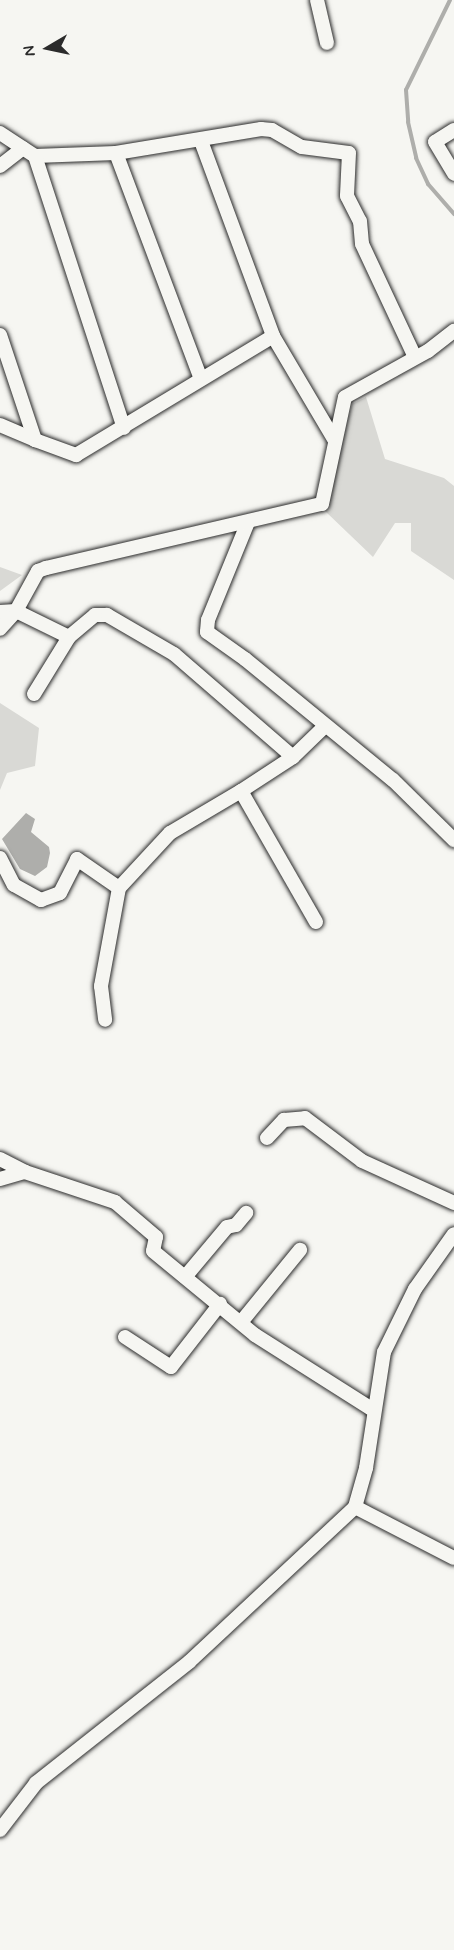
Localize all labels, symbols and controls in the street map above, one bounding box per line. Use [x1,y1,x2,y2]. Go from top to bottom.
north arrow [18,18,78,78]
text: N [19,44,41,58]

